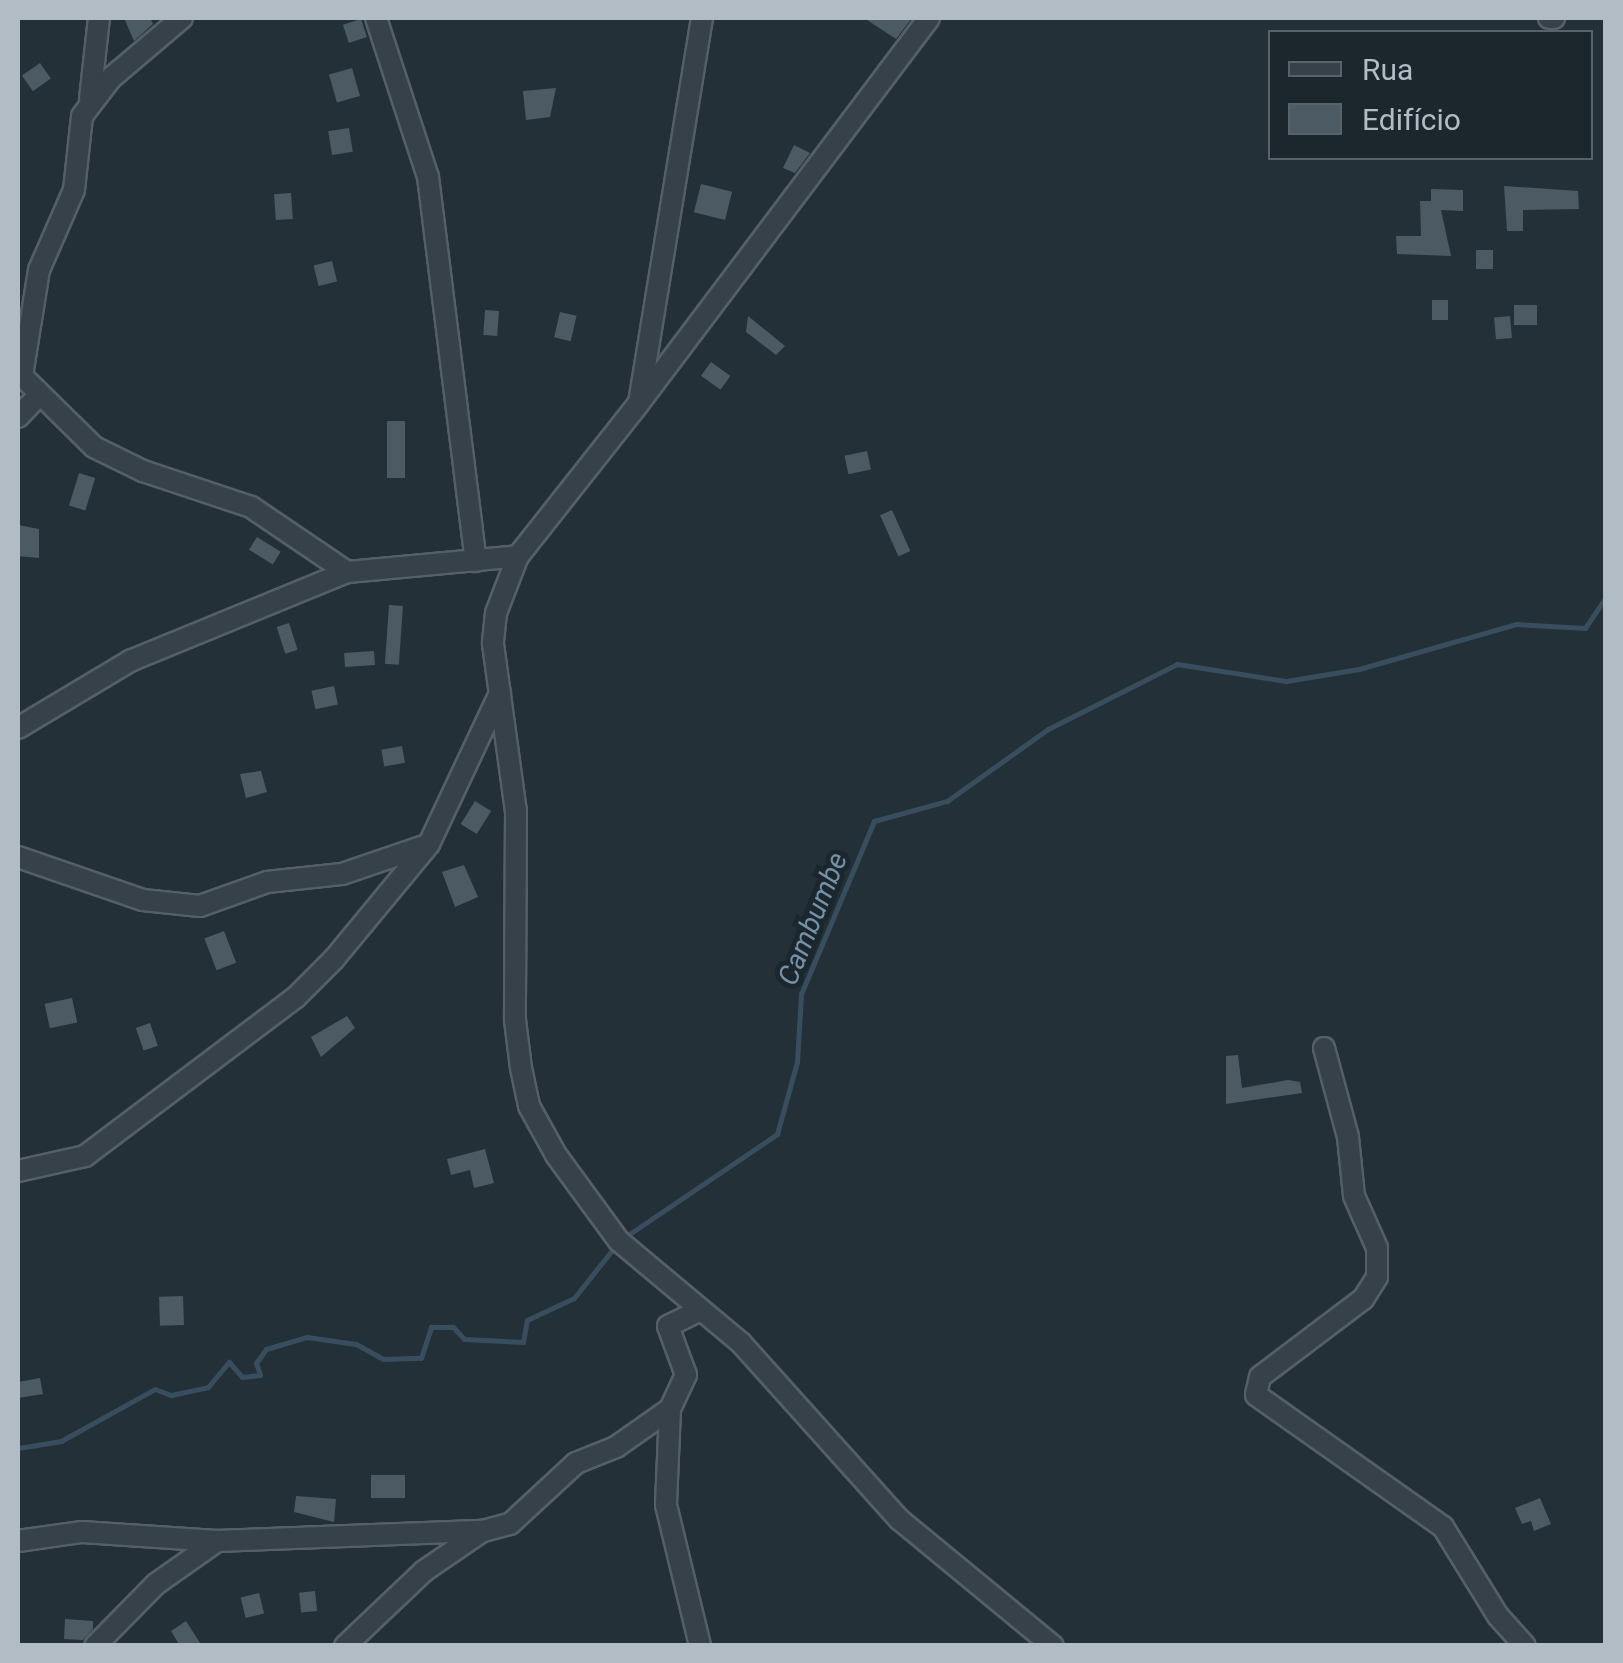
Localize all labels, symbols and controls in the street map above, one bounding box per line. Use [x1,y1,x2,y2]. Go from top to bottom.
legend [1268,30,1593,160]
text: Rua [1362,52,1413,87]
text: Edifício [1362,102,1461,137]
water label: Cambumbe [771,848,855,990]

